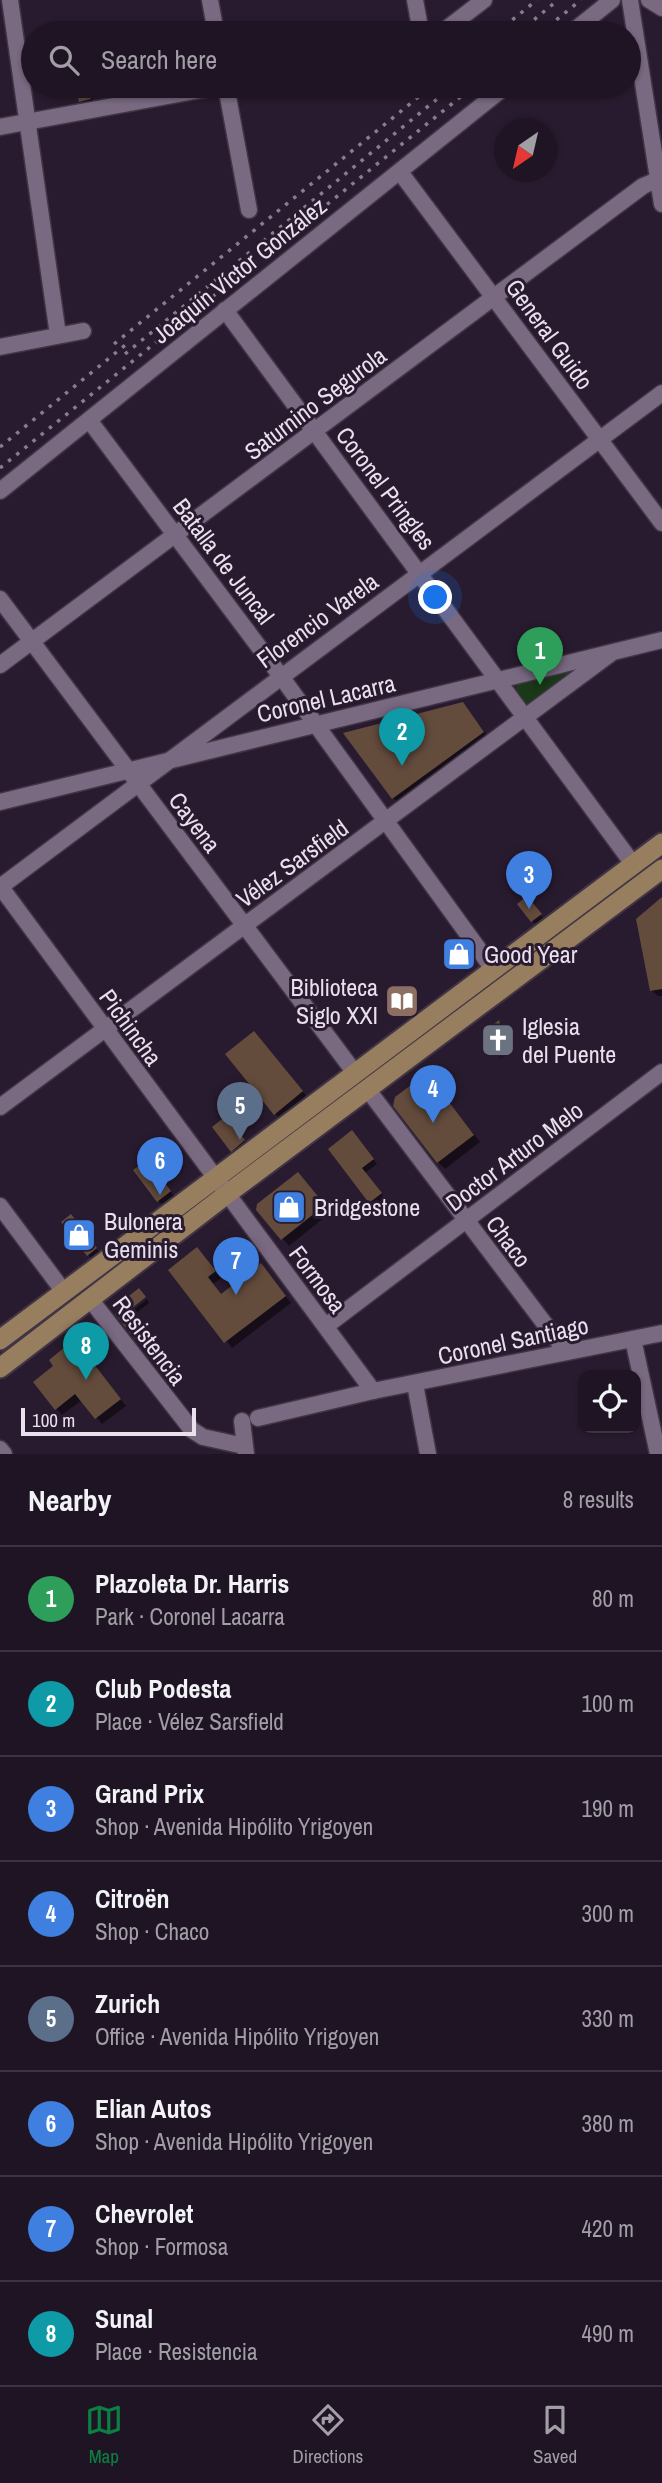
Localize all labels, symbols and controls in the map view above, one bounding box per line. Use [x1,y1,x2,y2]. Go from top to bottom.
search box [21,21,641,98]
icon: search [45,41,83,79]
text: Search here [101,42,217,77]
north arrow [494,119,557,182]
street label: Joaquín Víctor González [145,190,333,350]
street label: General Guido [499,272,601,396]
street label: Saturnino Segurola [238,339,392,467]
street label: Coronel Pringles [329,420,443,556]
street label: Batalla de Juncal [166,492,282,630]
street label: Florencio Varela [250,565,384,675]
your location [418,580,452,614]
pin: 1 [517,627,563,685]
street label: Coronel Lacarra [254,667,398,729]
pin: 2 [379,708,425,766]
street label: Cayena [162,785,228,859]
street label: Vélez Sarsfield [229,811,355,915]
pin: 3 [506,851,552,909]
shop icon: Good Year [440,935,478,973]
place label: Good Year [484,938,578,970]
place label: Biblioteca Siglo XXI [290,971,378,1031]
street label: Pichincha [92,982,170,1072]
library icon: Biblioteca Siglo XXI [383,982,421,1020]
place label: Iglesia del Puente [522,1010,616,1070]
church icon: Iglesia del Puente [479,1021,517,1059]
pin: 4 [410,1065,456,1123]
pin: 5 [217,1082,263,1140]
street label: Doctor Arturo Melo [439,1094,589,1218]
pin: 6 [137,1137,183,1195]
shop icon: Bridgestone [270,1188,308,1226]
place label: Bridgestone [314,1191,420,1223]
place label: Bulonera Geminis [104,1205,183,1265]
street label: Chaco [479,1209,539,1273]
shop icon: Bulonera Geminis [60,1216,98,1254]
pin: 7 [213,1237,259,1295]
street label: Formosa [282,1239,354,1319]
street label: Resistencia [106,1289,194,1391]
street label: Coronel Santiago [435,1308,591,1372]
pin: 8 [63,1322,109,1380]
map controls [578,1370,641,1433]
button: locate [578,1370,641,1433]
scale bar [21,1405,196,1437]
text: 100 m [32,1407,75,1433]
text: Nearby [28,1480,111,1520]
text: 8 results [563,1484,634,1515]
text: Plazoleta Dr. Harris [95,1566,289,1601]
text: 1 [46,1583,56,1614]
text: 80 m [592,1583,634,1614]
text: Park · Coronel Lacarra [95,1601,285,1632]
text: Club Podesta [95,1671,231,1706]
text: 2 [46,1688,56,1719]
text: 100 m [582,1688,634,1719]
text: Place · Vélez Sarsfield [95,1706,284,1737]
text: Grand Prix [95,1776,204,1811]
text: 3 [46,1793,56,1824]
text: 190 m [582,1793,634,1824]
text: Shop · Avenida Hipólito Yrigoyen [95,1811,373,1842]
text: Citroën [95,1881,170,1916]
text: 4 [46,1898,56,1929]
text: 300 m [582,1898,634,1929]
text: Shop · Chaco [95,1916,209,1947]
text: Zurich [95,1986,160,2021]
text: 5 [46,2003,56,2034]
text: 330 m [582,2003,634,2034]
text: Office · Avenida Hipólito Yrigoyen [95,2021,379,2052]
text: Elian Autos [95,2091,212,2126]
text: 6 [46,2108,56,2139]
text: 380 m [582,2108,634,2139]
text: Shop · Avenida Hipólito Yrigoyen [95,2126,373,2157]
text: Chevrolet [95,2196,193,2231]
text: 7 [46,2213,56,2244]
text: 420 m [582,2213,634,2244]
text: Shop · Formosa [95,2231,228,2262]
text: Sunal [95,2301,153,2336]
text: 8 [46,2318,56,2349]
text: 490 m [582,2318,634,2349]
text: Place · Resistencia [95,2336,258,2367]
tab: Map [85,2401,123,2469]
tab: Directions [292,2401,363,2469]
tab: Saved [533,2401,577,2469]

